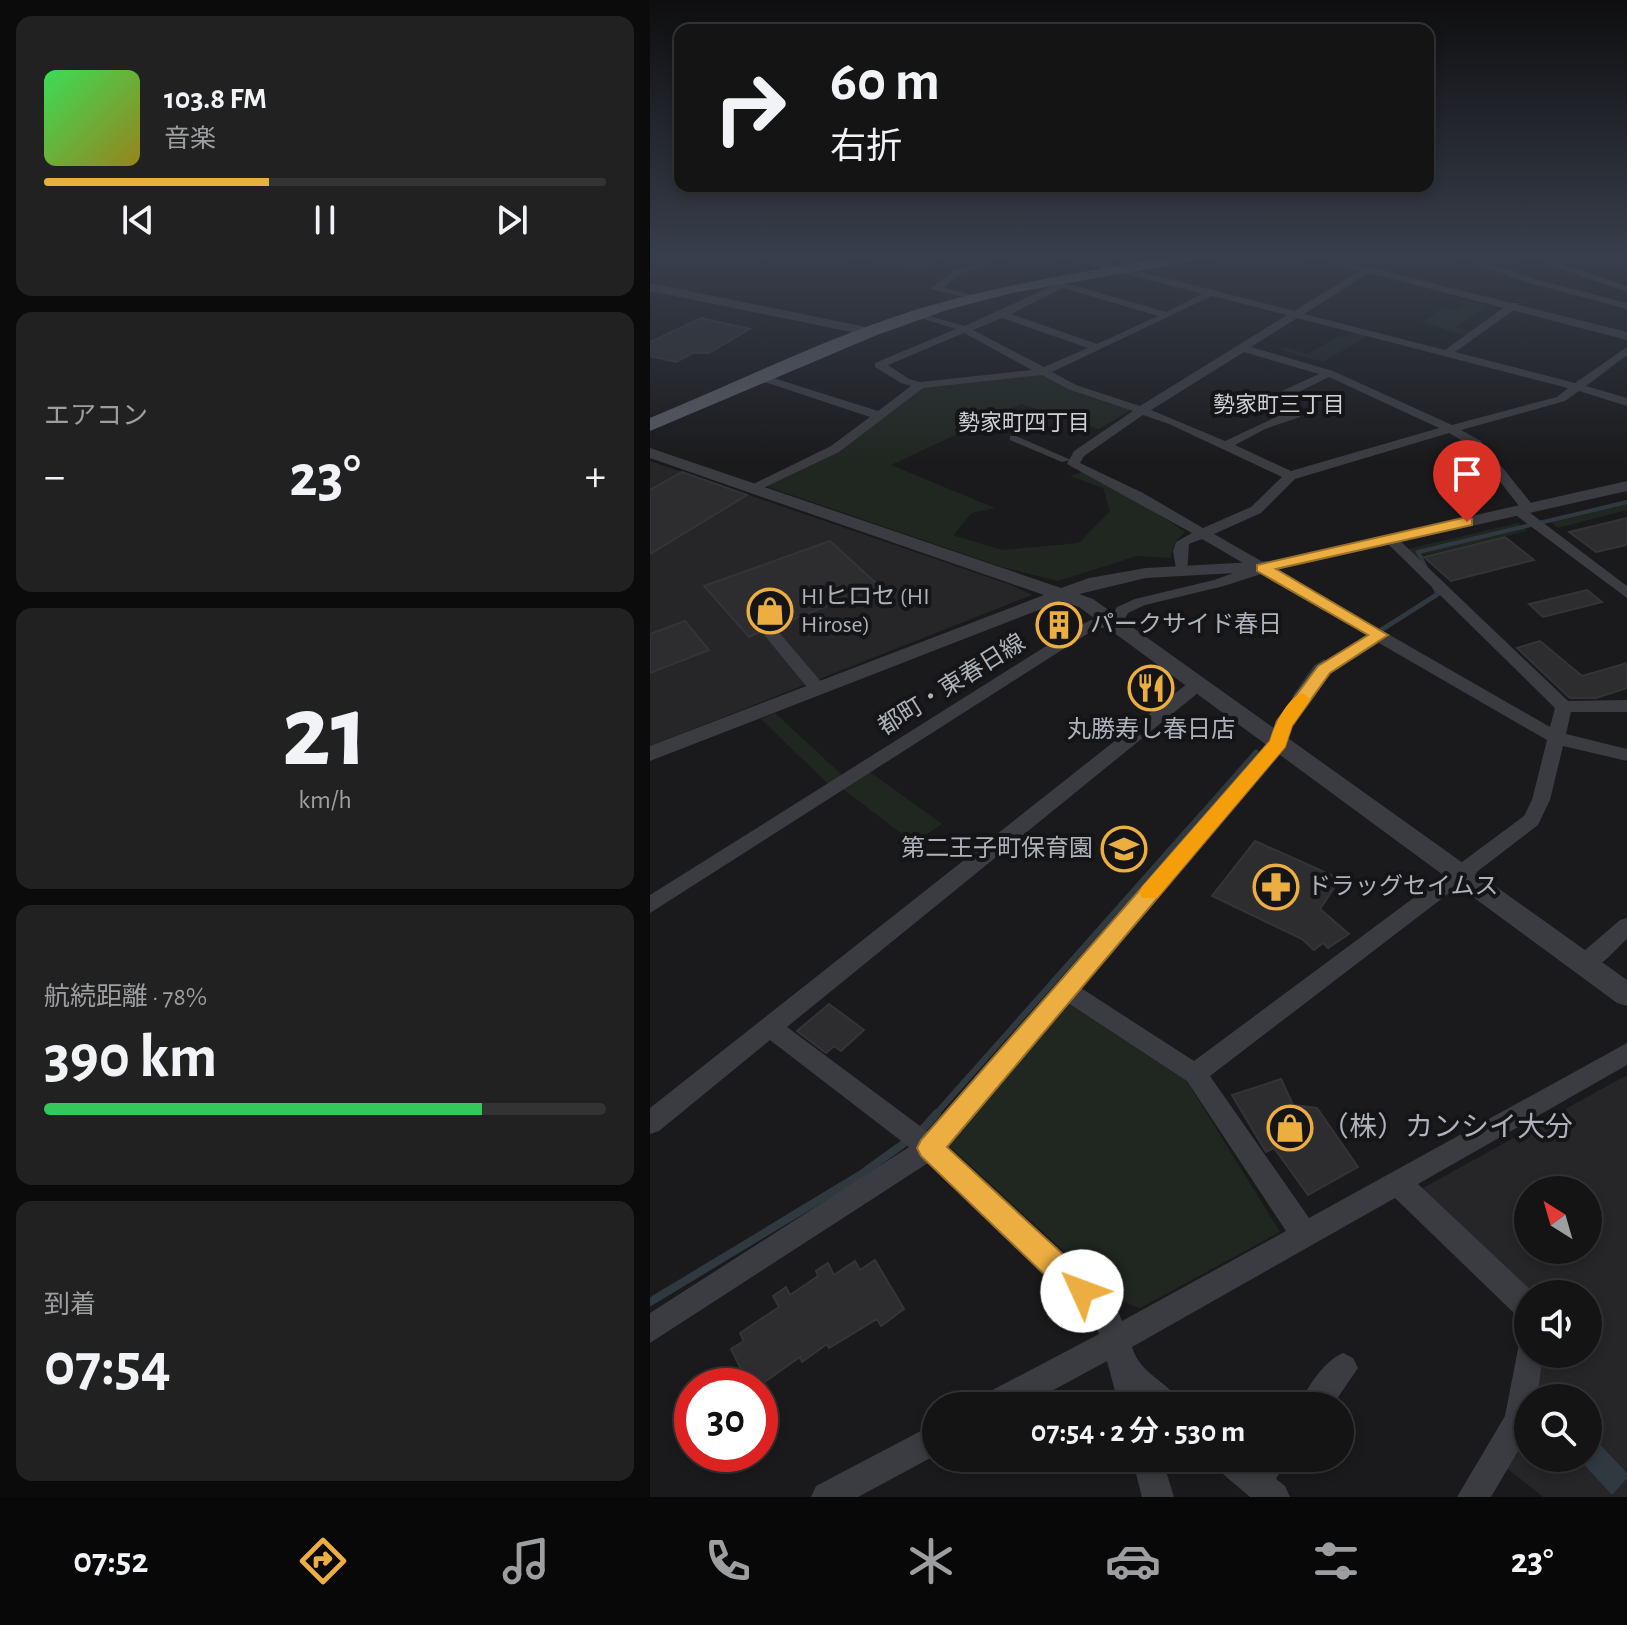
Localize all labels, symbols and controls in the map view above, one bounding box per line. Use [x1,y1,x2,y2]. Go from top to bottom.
text: 60 m [830,54,940,110]
icon: right [698,56,802,160]
text: 103.8 FM [164,84,267,114]
text: 音楽 [164,126,216,152]
text: 右折 [830,129,902,165]
icon: previous [116,198,160,242]
icon: pause [303,198,347,242]
icon: next [490,198,534,242]
district label: 勢家町三丁目 [1213,393,1345,416]
text: エアコン [44,403,148,429]
district label: 勢家町四丁目 [958,411,1090,434]
pin [1433,440,1501,522]
text: 23° [289,447,361,507]
icon: arrive [1445,452,1489,496]
text: − [44,455,65,499]
text: + [585,455,606,499]
place label: HIヒロセ (HI Hirose) [801,585,930,637]
shop icon: HIヒロセ (HI Hirose) [746,587,794,635]
building icon: パークサイド春日 [1035,601,1083,649]
place label: パークサイド春日 [1090,611,1282,637]
street label: 都町・東春日線 [873,629,1030,740]
restaurant icon: 丸勝寿し春日店 [1127,664,1175,712]
text: 21 [282,681,368,785]
place label: 丸勝寿し春日店 [1067,716,1235,742]
text: km/h [298,787,352,813]
school or university icon: 第二王子町保育園 [1100,825,1148,873]
place label: 第二王子町保育園 [901,835,1093,861]
pharmacy icon: ドラッグセイムス [1252,863,1300,911]
place label: ドラッグセイムス [1307,873,1499,899]
text: 航続距離 · 78% [44,984,207,1010]
text: 390 km [44,1028,217,1088]
shop icon: （株）カンシイ大分 [1266,1104,1314,1152]
place label: （株）カンシイ大分 [1321,1112,1573,1142]
north arrow [1514,1176,1602,1264]
map controls [1514,1176,1602,1472]
position arrow [1040,1249,1124,1333]
button: sound [1514,1280,1602,1368]
text: 到着 [44,1292,96,1318]
text: 07:54 [44,1336,171,1396]
speed limit sign: 30 [674,1368,778,1472]
button: search [1514,1384,1602,1472]
text: 07:54 · 2 分 · 530 m [1031,1417,1245,1447]
icon: directions [295,1533,351,1589]
icon: music [498,1533,554,1589]
icon: phone [700,1533,756,1589]
icon: climate [903,1533,959,1589]
icon: car [1105,1533,1161,1589]
icon: filters [1308,1533,1364,1589]
text: 07:52 [73,1543,148,1579]
text: 23° [1511,1543,1554,1579]

